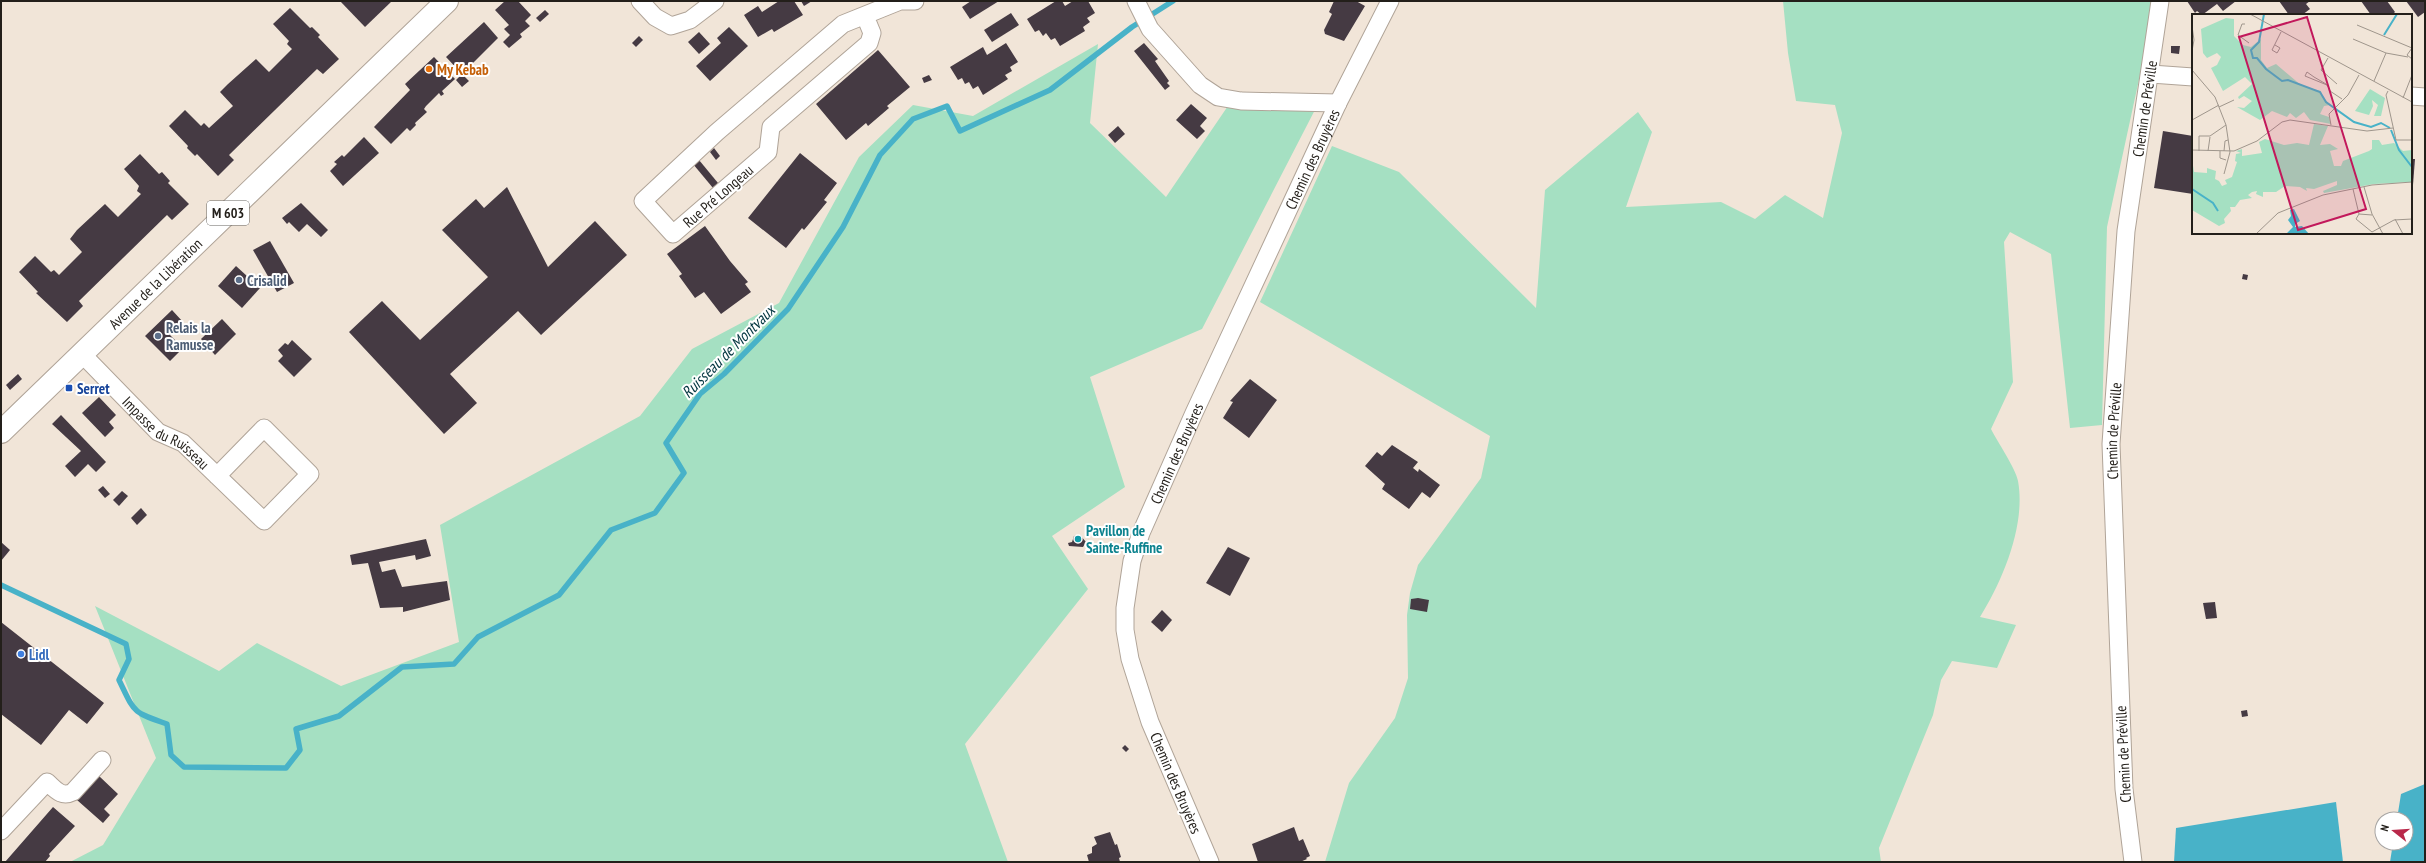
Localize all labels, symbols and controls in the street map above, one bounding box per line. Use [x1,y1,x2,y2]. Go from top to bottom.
inset map [2192,14,2412,234]
street label: Chemin de Préville [2128,59,2161,158]
place label: My Kebab [437,60,489,79]
marker: My Kebab [424,64,434,74]
street label: Chemin des Bruyères [1281,106,1343,212]
street label: Rue Pré Longeau [679,160,757,232]
road number: M 603 [207,201,249,225]
street label: Avenue de la Libération [104,234,206,333]
place label: Crisalid [247,271,287,290]
marker: Crisalid [234,275,244,285]
water label: Ruisseau de Montvaux [677,298,781,402]
place label: Relais la Ramusse [166,318,213,354]
marker: Relais la Ramusse [153,331,163,341]
place label: Serret [77,379,110,398]
street label: Chemin de Préville [2101,382,2125,480]
marker: Serret [64,383,74,393]
street label: Impasse du Ruisseau [119,392,214,473]
street label: Chemin des Bruyères [1146,400,1207,507]
place label: Pavillon de Sainte-Ruffine [1086,521,1162,557]
marker: Pavillon de Sainte-Ruffine [1073,534,1083,544]
place label: Lidl [29,645,49,664]
marker: Lidl [16,649,26,659]
street label: Chemin de Préville [2111,705,2135,803]
street label: Chemin des Bruyères [1146,729,1206,837]
north arrow [2374,811,2414,851]
text: N [2377,823,2392,833]

